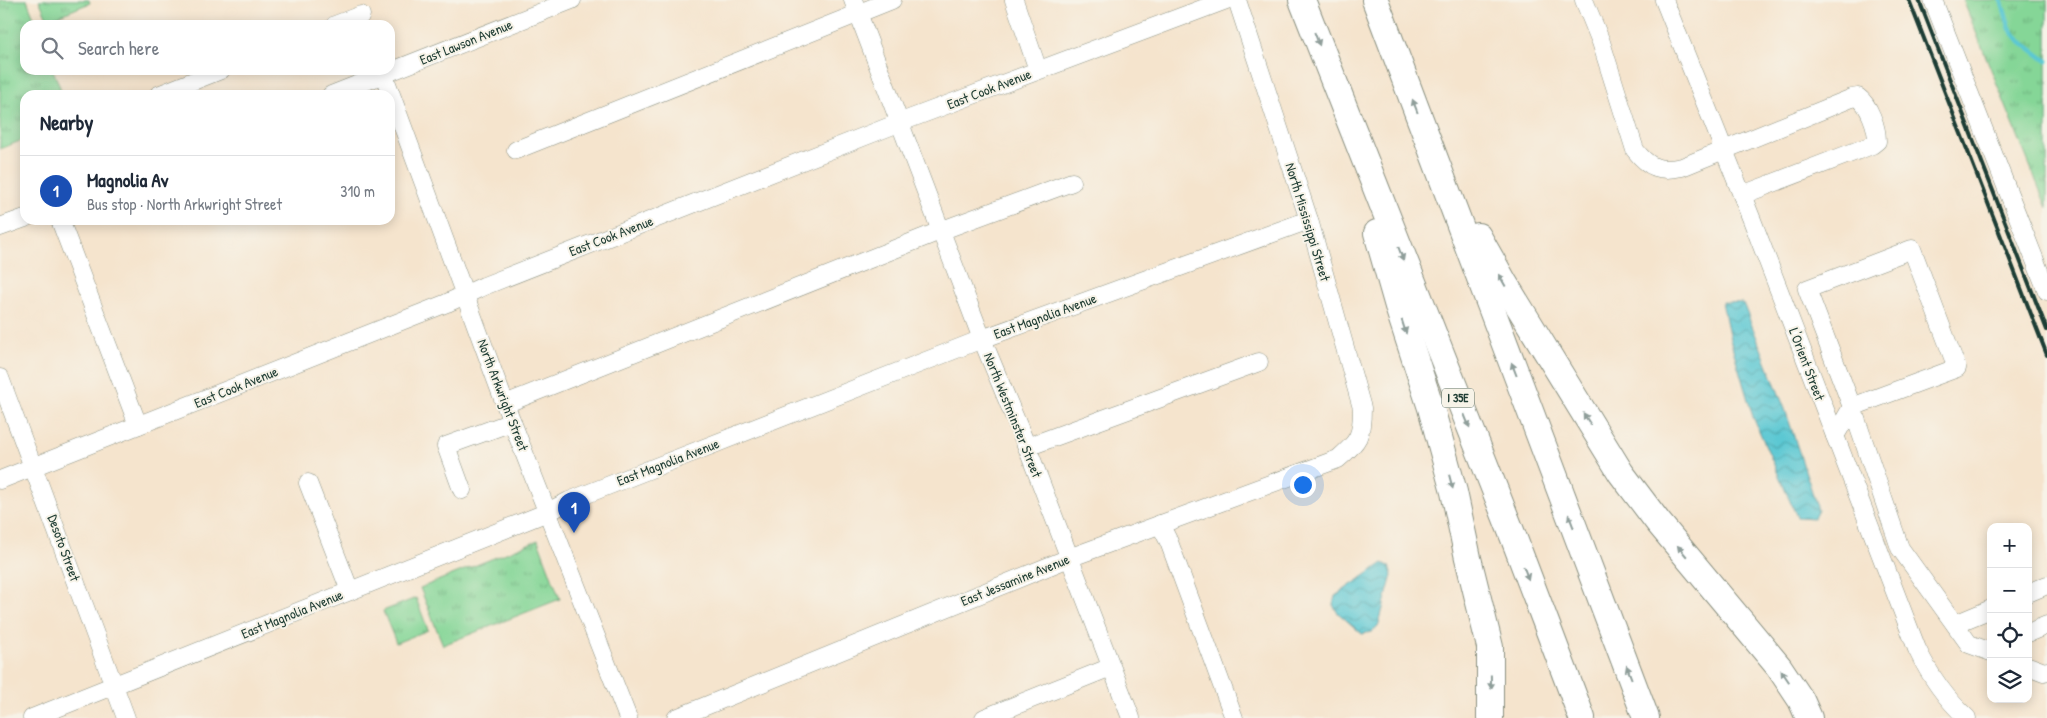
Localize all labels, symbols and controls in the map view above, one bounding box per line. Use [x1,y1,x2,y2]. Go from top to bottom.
street label: East Lawson Avenue [417,14,515,69]
search box [20,20,395,75]
one-way arrow [1313,32,1321,47]
icon: search [38,34,66,62]
text: Search here [78,35,159,61]
street label: East Cook Avenue [944,64,1034,113]
one-way arrow [1411,99,1418,114]
text: Nearby [40,108,93,137]
street label: North Mississippi Street [1281,160,1336,284]
text: Magnolia Av [87,167,168,193]
text: 1 [53,180,59,202]
text: 310 m [340,180,375,202]
text: Bus stop · North Arkwright Street [87,193,282,215]
street label: East Cook Avenue [566,211,656,260]
one-way arrow [1397,247,1405,262]
one-way arrow [1498,273,1507,287]
street label: East Magnolia Avenue [991,288,1100,344]
one-way arrow [1401,319,1409,334]
street label: L'Orient Street [1785,325,1830,403]
street label: North Arkwright Street [472,336,534,454]
street label: North Westminster Street [980,350,1047,480]
street label: East Cook Avenue [191,361,281,412]
one-way arrow [1510,361,1517,376]
road number: I 35E [1442,388,1474,408]
one-way arrow [1583,412,1592,425]
one-way arrow [1463,414,1471,429]
street label: East Magnolia Avenue [614,433,722,491]
your location [1290,472,1316,498]
one-way arrow [1448,475,1456,490]
pin: 1 [558,492,590,533]
street label: Desoto Street [44,512,85,584]
one-way arrow [1567,513,1574,528]
map controls [1987,523,2032,703]
button: + [1987,523,2032,568]
one-way arrow [1676,544,1687,557]
street label: East Jessamine Avenue [958,549,1072,610]
one-way arrow [1523,565,1531,580]
button: − [1987,568,2032,613]
street label: East Magnolia Avenue [238,584,346,644]
button: locate [1987,613,2032,658]
button: layers [1987,658,2032,703]
one-way arrow [1625,665,1632,680]
one-way arrow [1780,669,1790,683]
one-way arrow [1487,675,1495,691]

